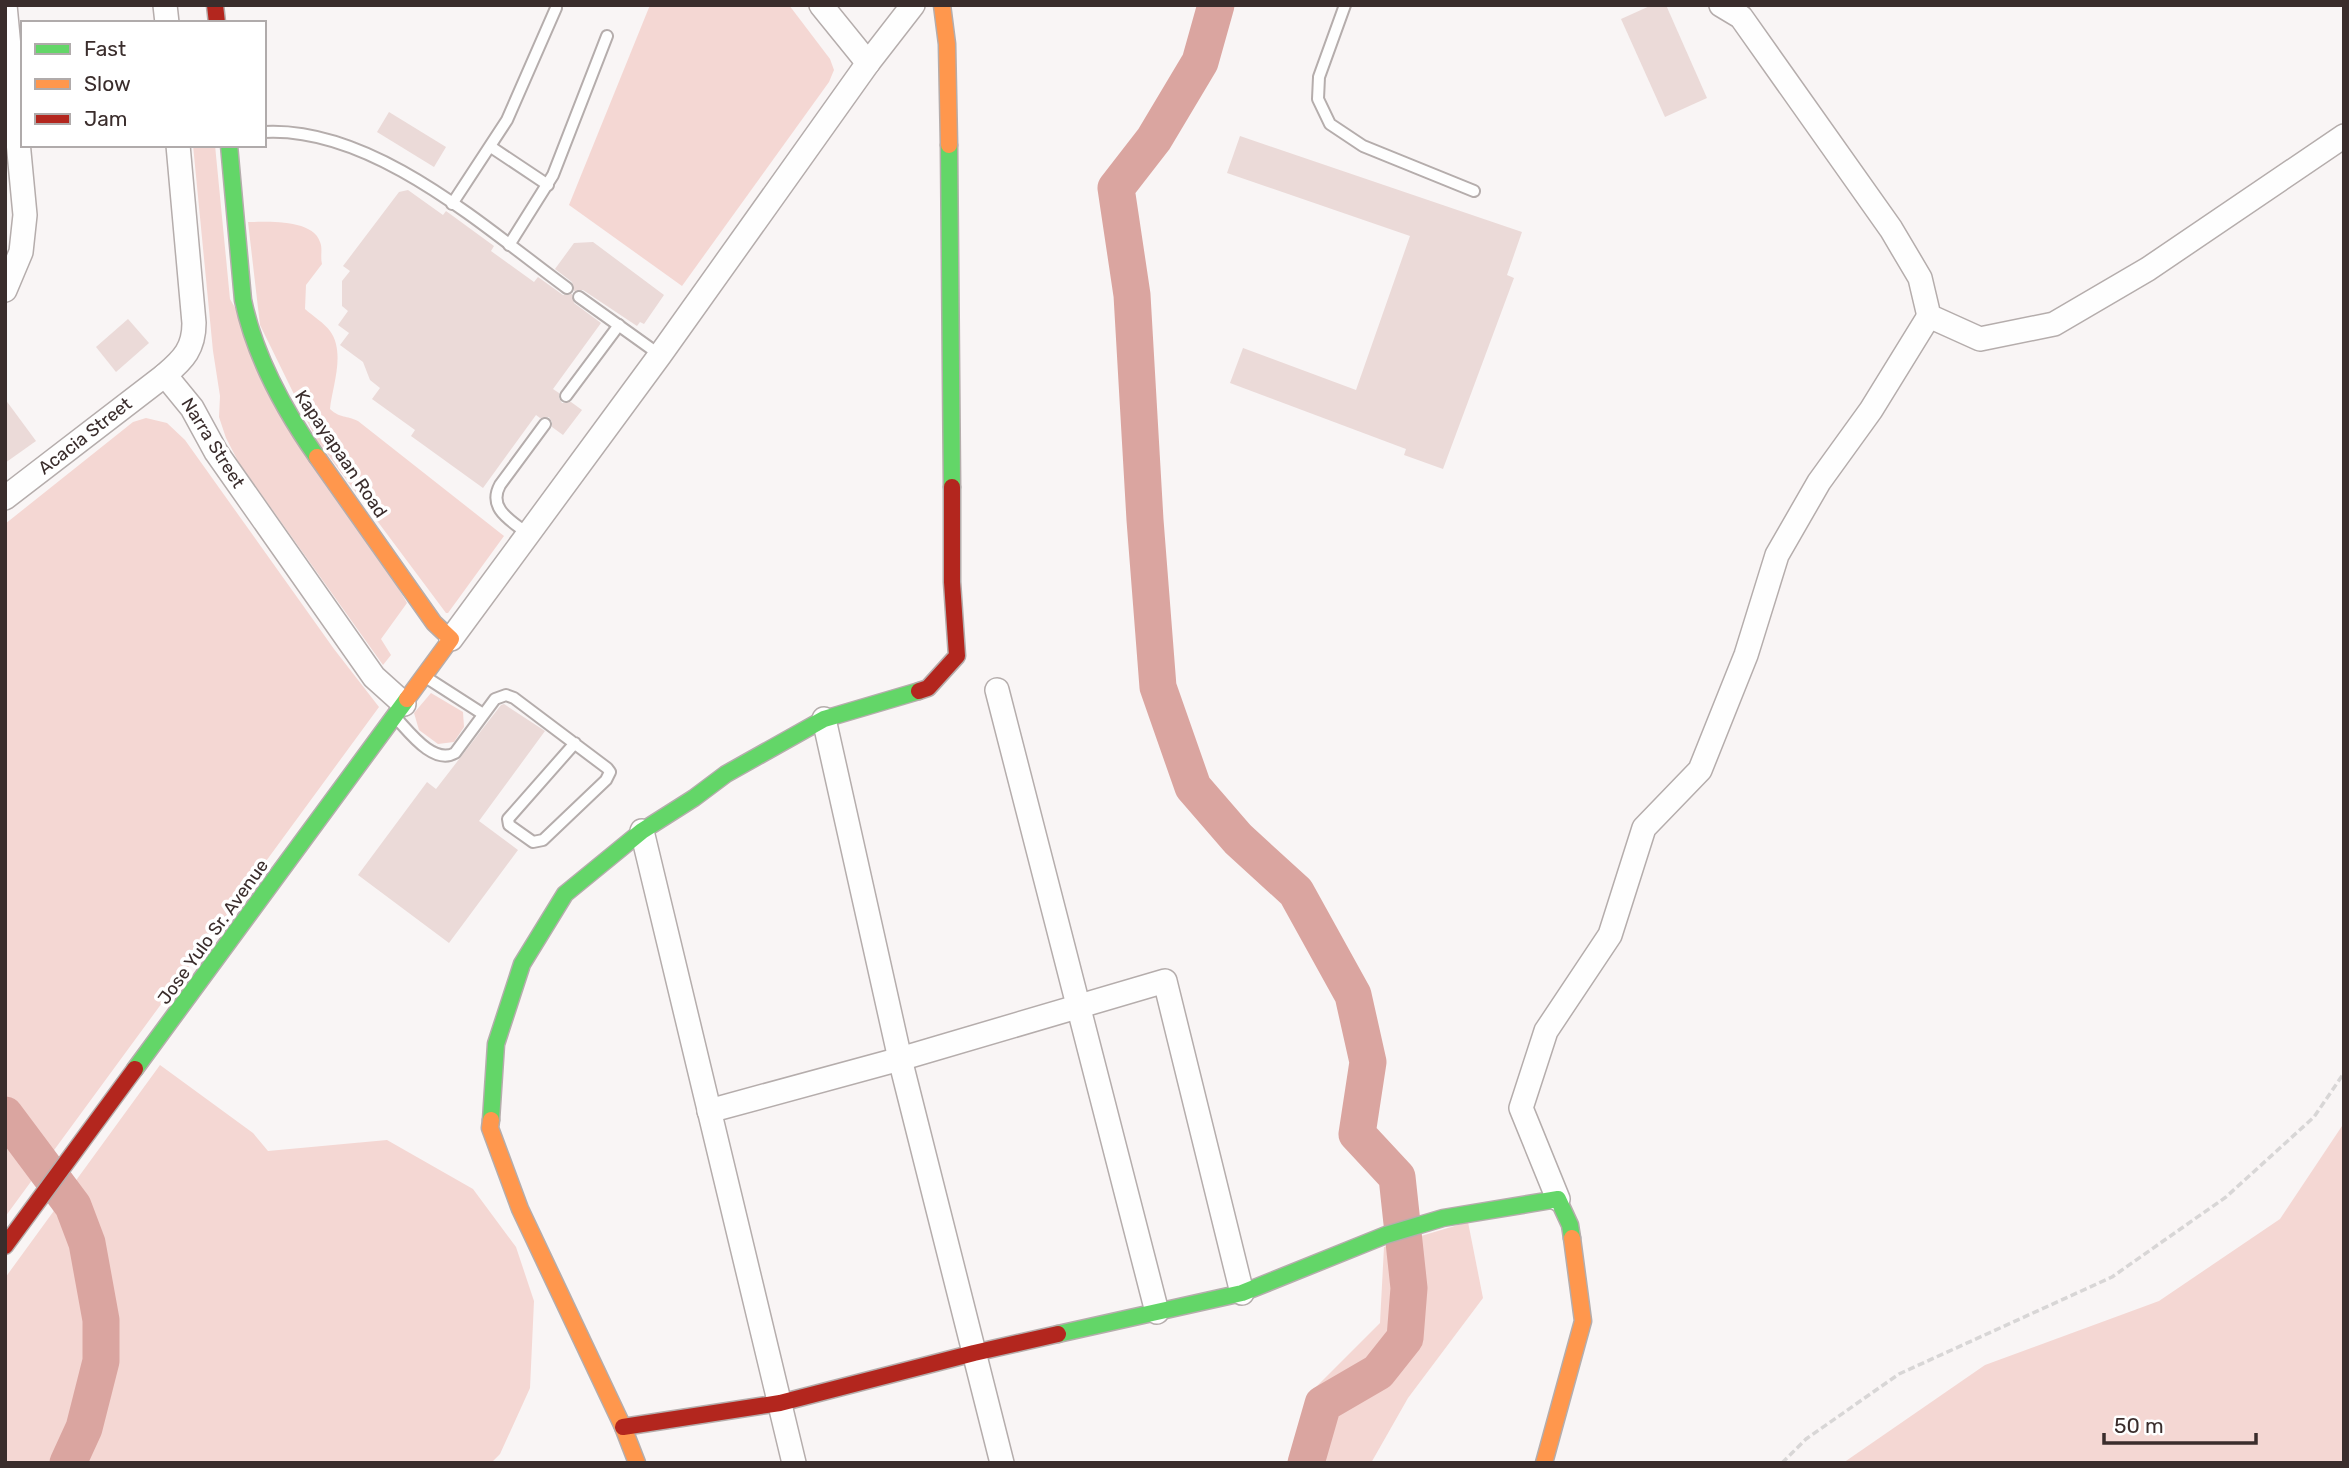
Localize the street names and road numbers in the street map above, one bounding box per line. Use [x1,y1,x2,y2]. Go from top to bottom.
street label: Kapayapaan Road [290,386,392,522]
street label: Acacia Street [34,393,136,479]
street label: Narra Street [177,394,249,492]
street label: Jose Yulo Sr. Avenue [153,855,273,1009]

